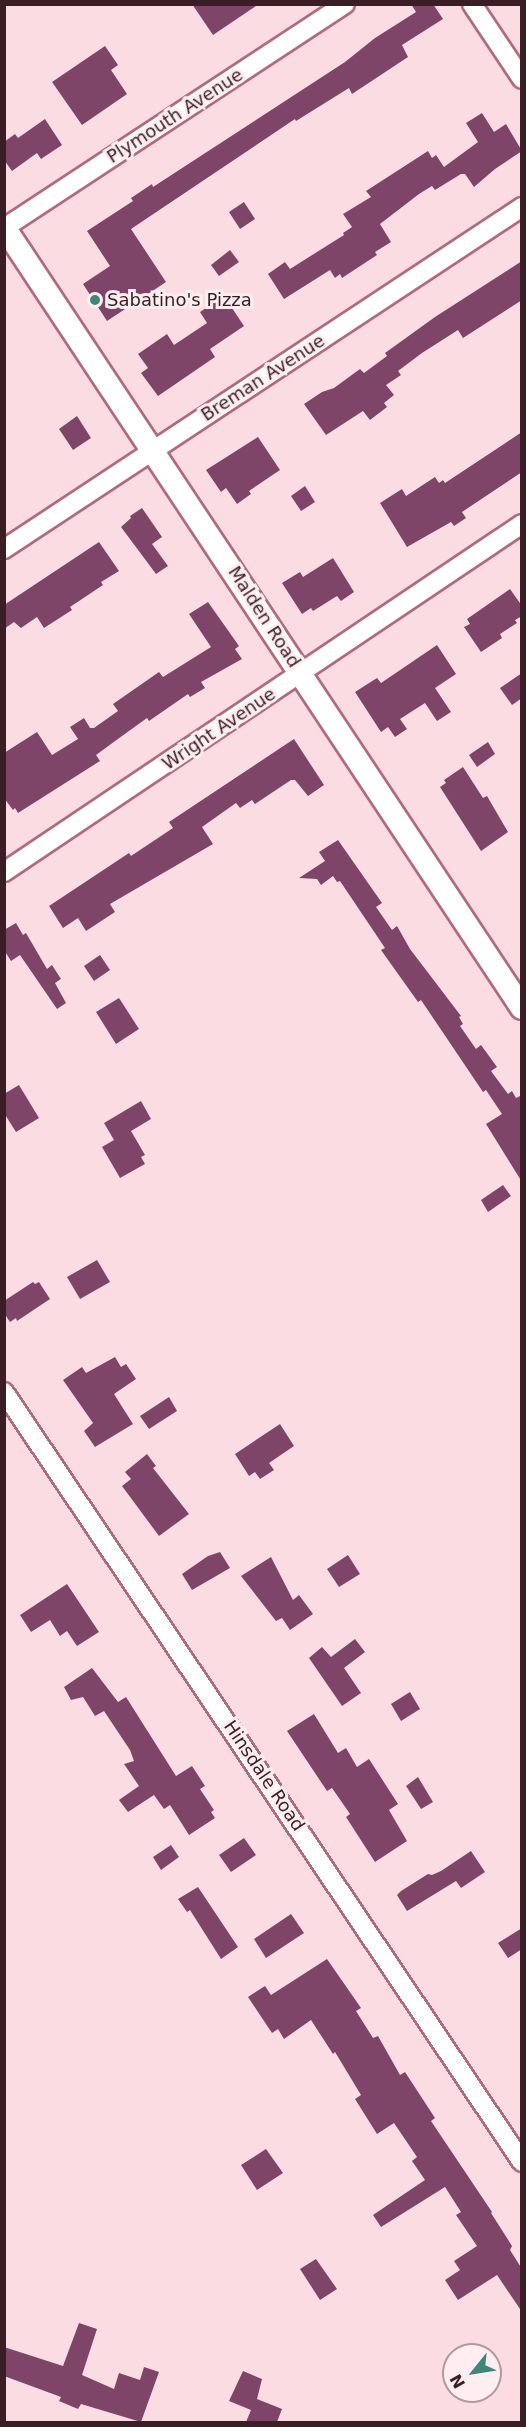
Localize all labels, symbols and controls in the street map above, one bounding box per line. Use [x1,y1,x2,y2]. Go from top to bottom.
street label: Plymouth Avenue [103,64,247,168]
place label: Sabatino's Pizza [107,289,252,311]
marker: Sabatino's Pizza [88,293,102,307]
street label: Breman Avenue [197,330,329,426]
street label: Malden Road [223,562,305,672]
street label: Wright Avenue [158,683,280,775]
street label: Hinsdale Road [219,1717,309,1835]
north arrow [442,2343,502,2403]
text: N [446,2371,469,2392]

